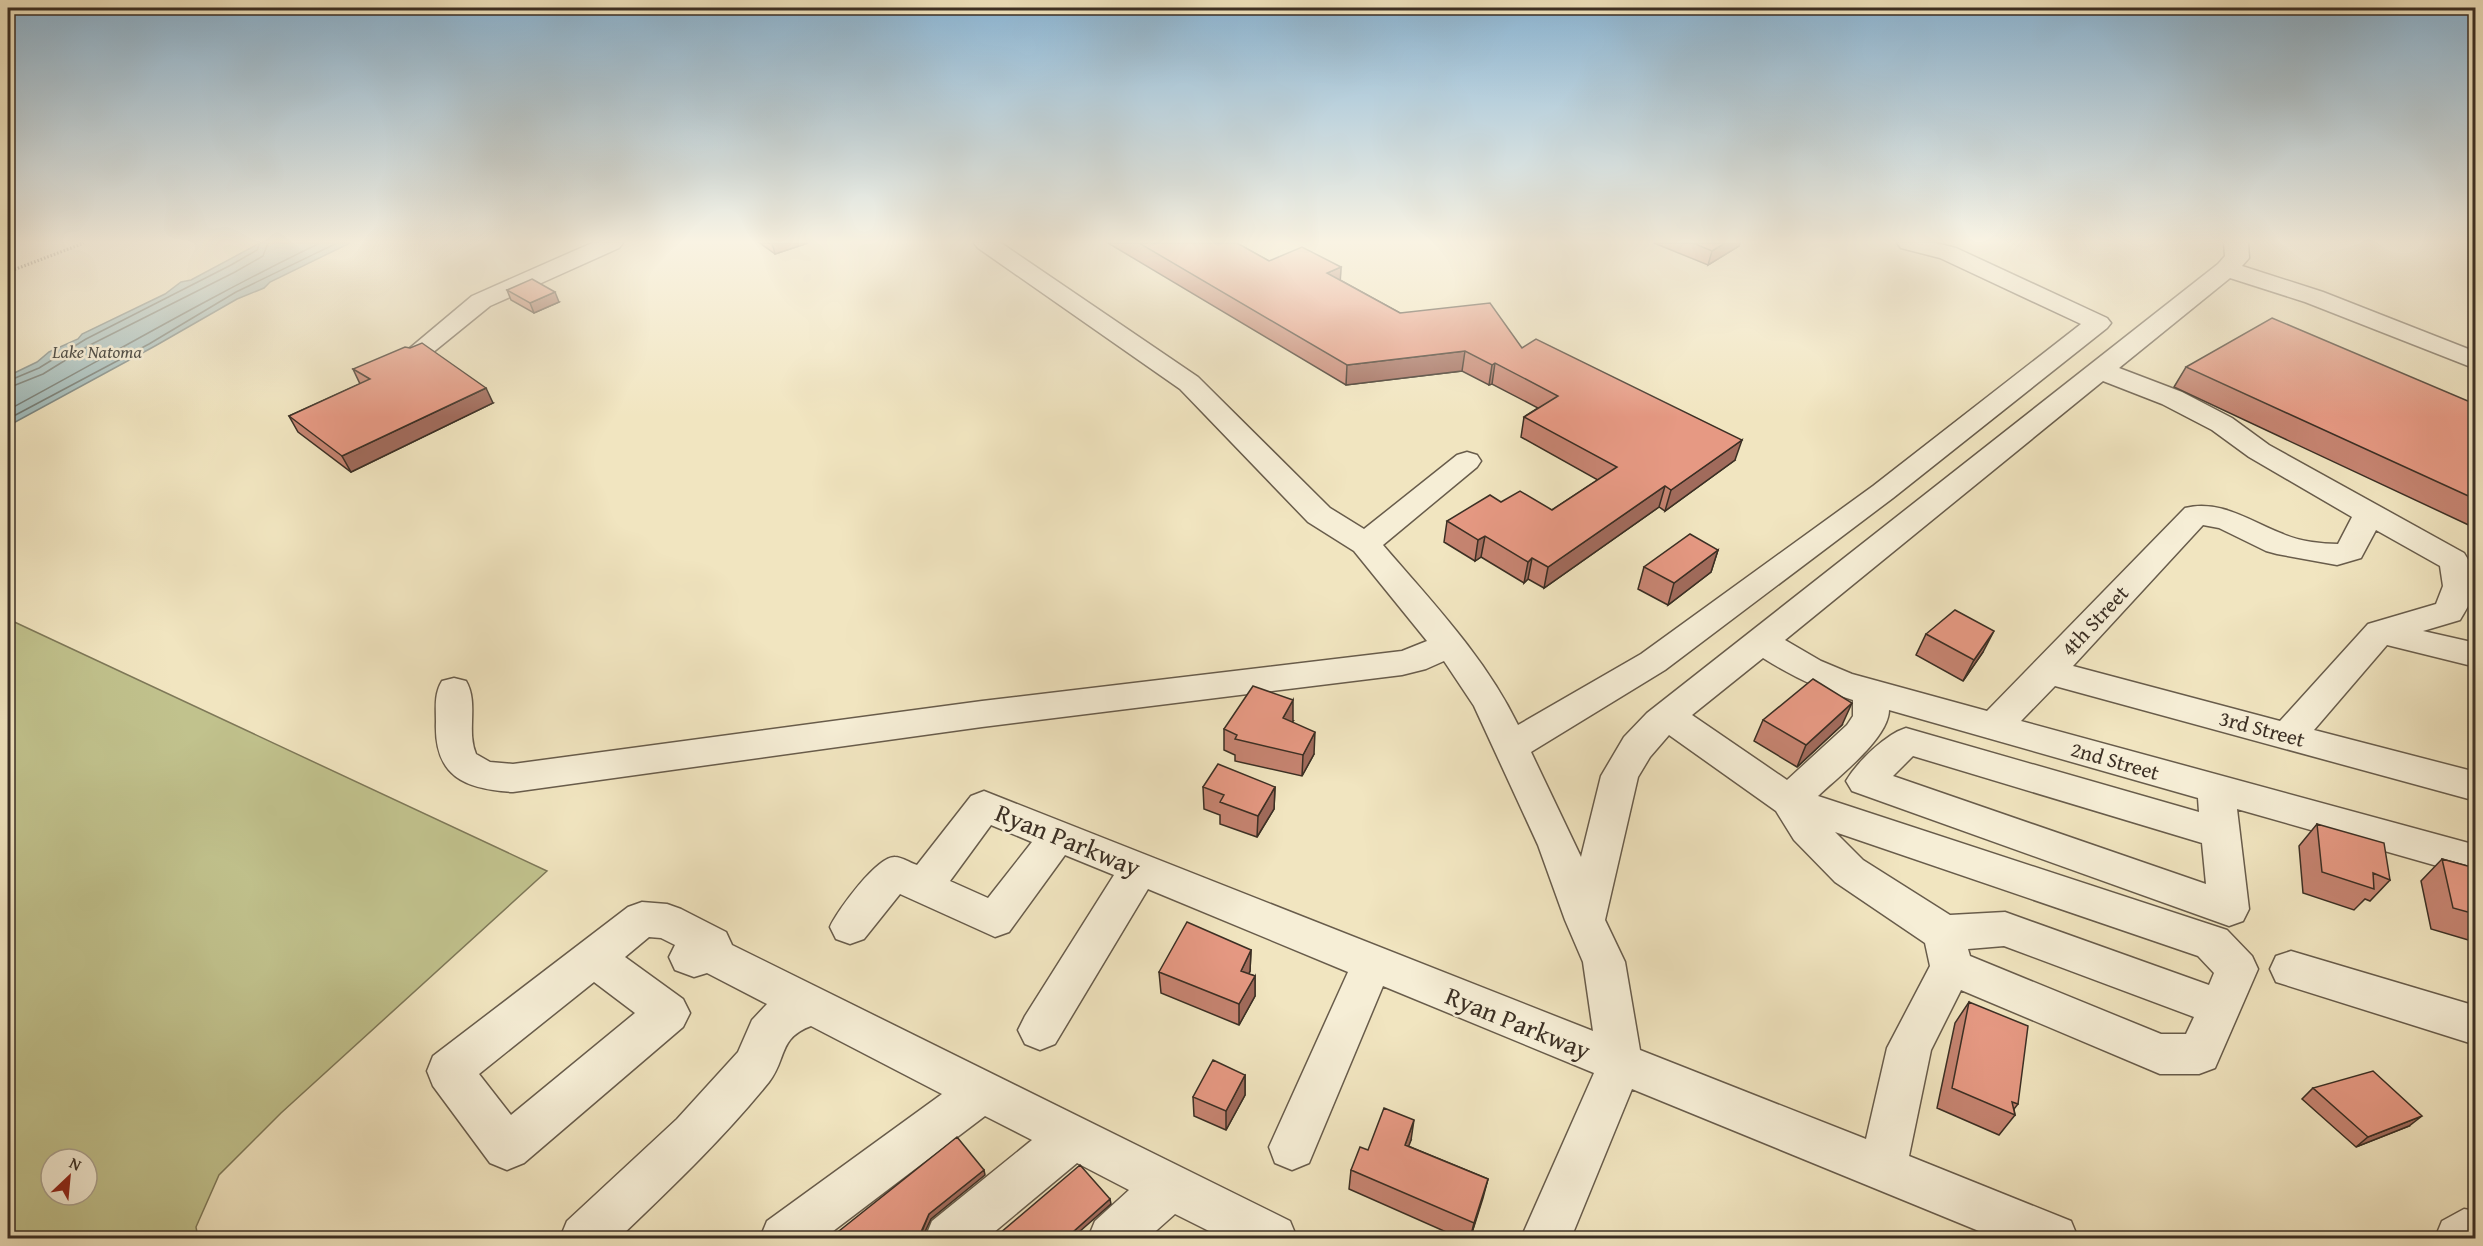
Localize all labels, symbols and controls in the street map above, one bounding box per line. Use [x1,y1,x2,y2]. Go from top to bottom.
water label: Lake Natoma [51,338,143,365]
street label: 4th Street [2054,578,2136,663]
street label: 3rd Street [2216,702,2309,755]
street label: 2nd Street [2067,733,2164,788]
street label: Ryan Parkway [990,793,1147,886]
street label: Ryan Parkway [1440,976,1597,1069]
north arrow [39,1147,99,1207]
text: N [66,1150,86,1177]

